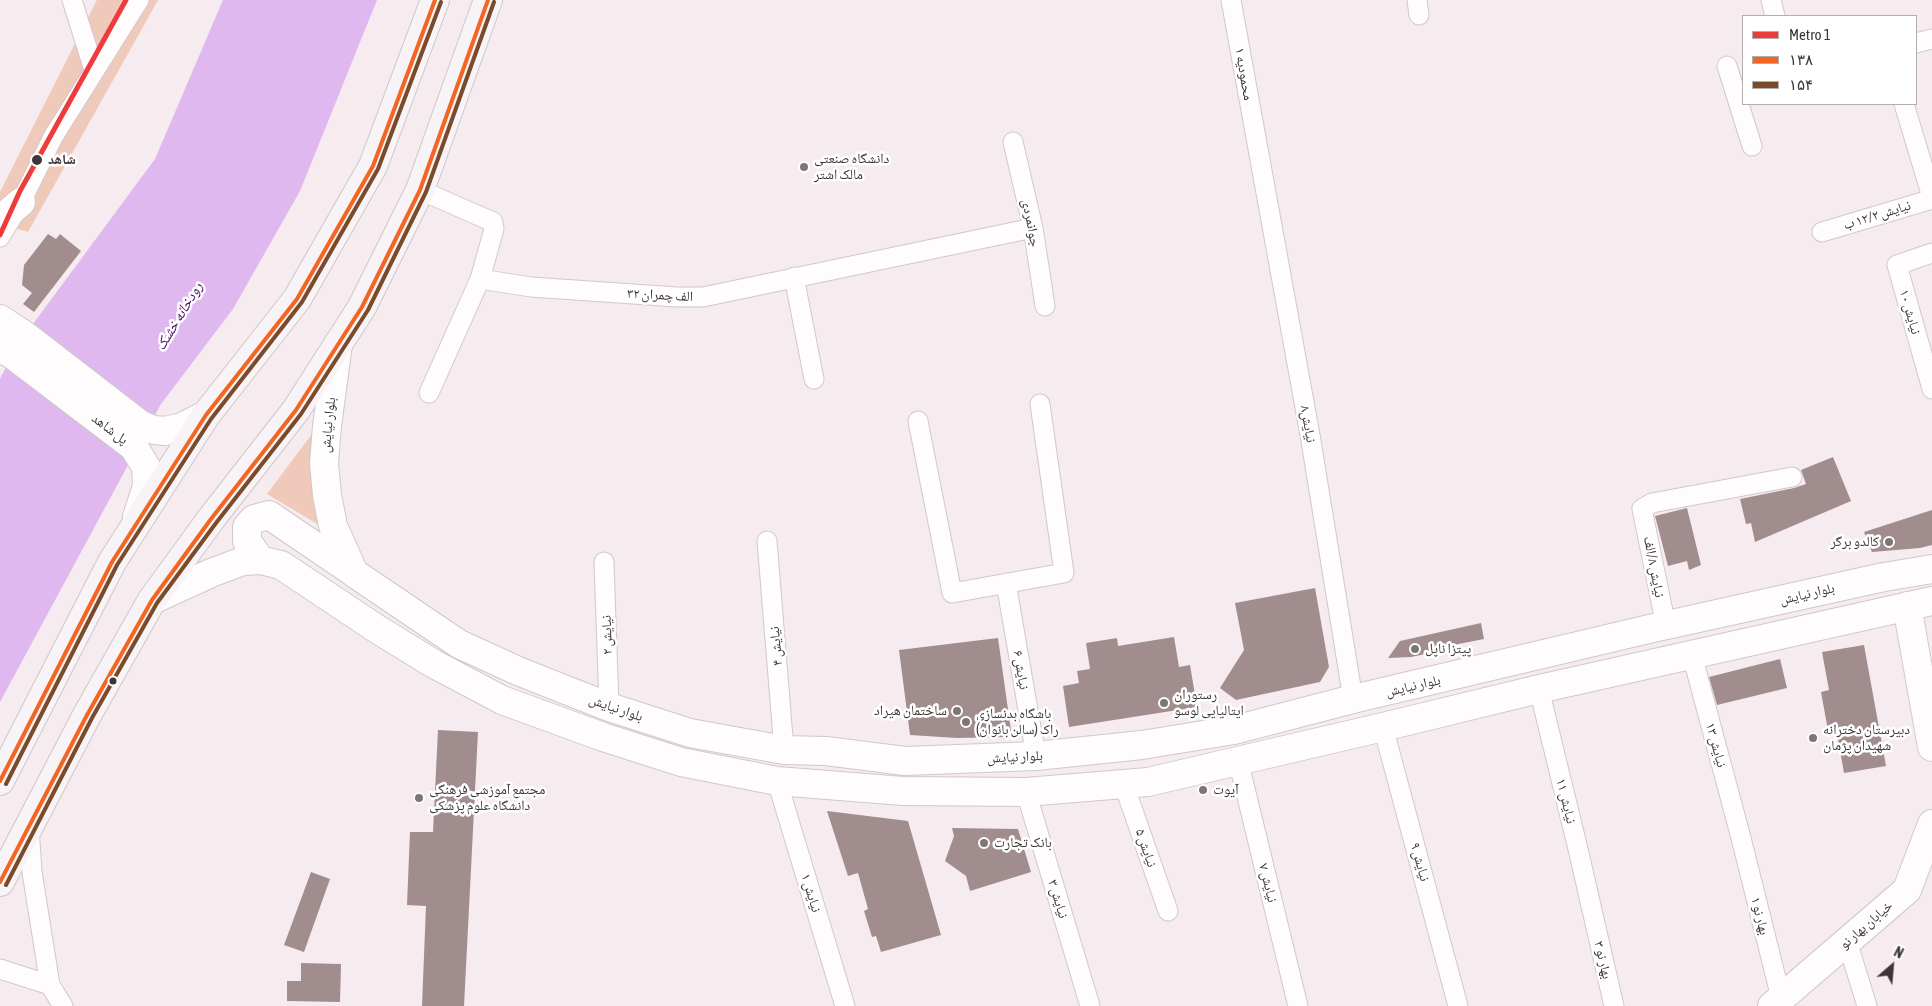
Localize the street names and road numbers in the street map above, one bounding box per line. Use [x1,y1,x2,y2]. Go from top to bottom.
street label: ۱ محمودیه [1231,46,1257,102]
street label: نیایش ۱۲/۲ ب [1841,197,1913,233]
street label: جوانمردی [1018,198,1044,248]
street label: ۳۲ الف چمران [627,285,693,305]
street label: نیایش ۱۰ [1896,288,1924,336]
street label: بلوار نیایش [317,396,339,454]
street label: نیایش۸ [1296,404,1320,444]
street label: پل شاهد [88,410,132,448]
street label: نیایش ۸/الف [1640,535,1668,599]
street label: بلوار نیایش [1778,580,1836,608]
street label: نیایش ۲ [598,615,616,655]
street label: نیایش ۴ [766,626,786,666]
street label: نیایش ۶ [1009,649,1033,691]
street label: بلوار نیایش [1384,672,1442,700]
street label: بلوار نیایش [587,691,645,725]
street label: نیایش ۱۳ [1702,721,1730,769]
street label: بلوار نیایش [987,747,1043,767]
street label: نیایش ۱۱ [1552,777,1580,825]
street label: نیایش ۵ [1132,827,1160,869]
street label: نیایش ۹ [1407,841,1433,883]
street label: نیایش ۷ [1255,862,1281,904]
street label: نیایش ۱ [797,872,825,914]
street label: نیایش ۳ [1044,878,1072,920]
street label: ۱ بهار نو [1747,895,1773,937]
street label: خیابان بهار نو [1836,897,1896,953]
street label: ۳ بهار نو [1590,939,1616,981]

